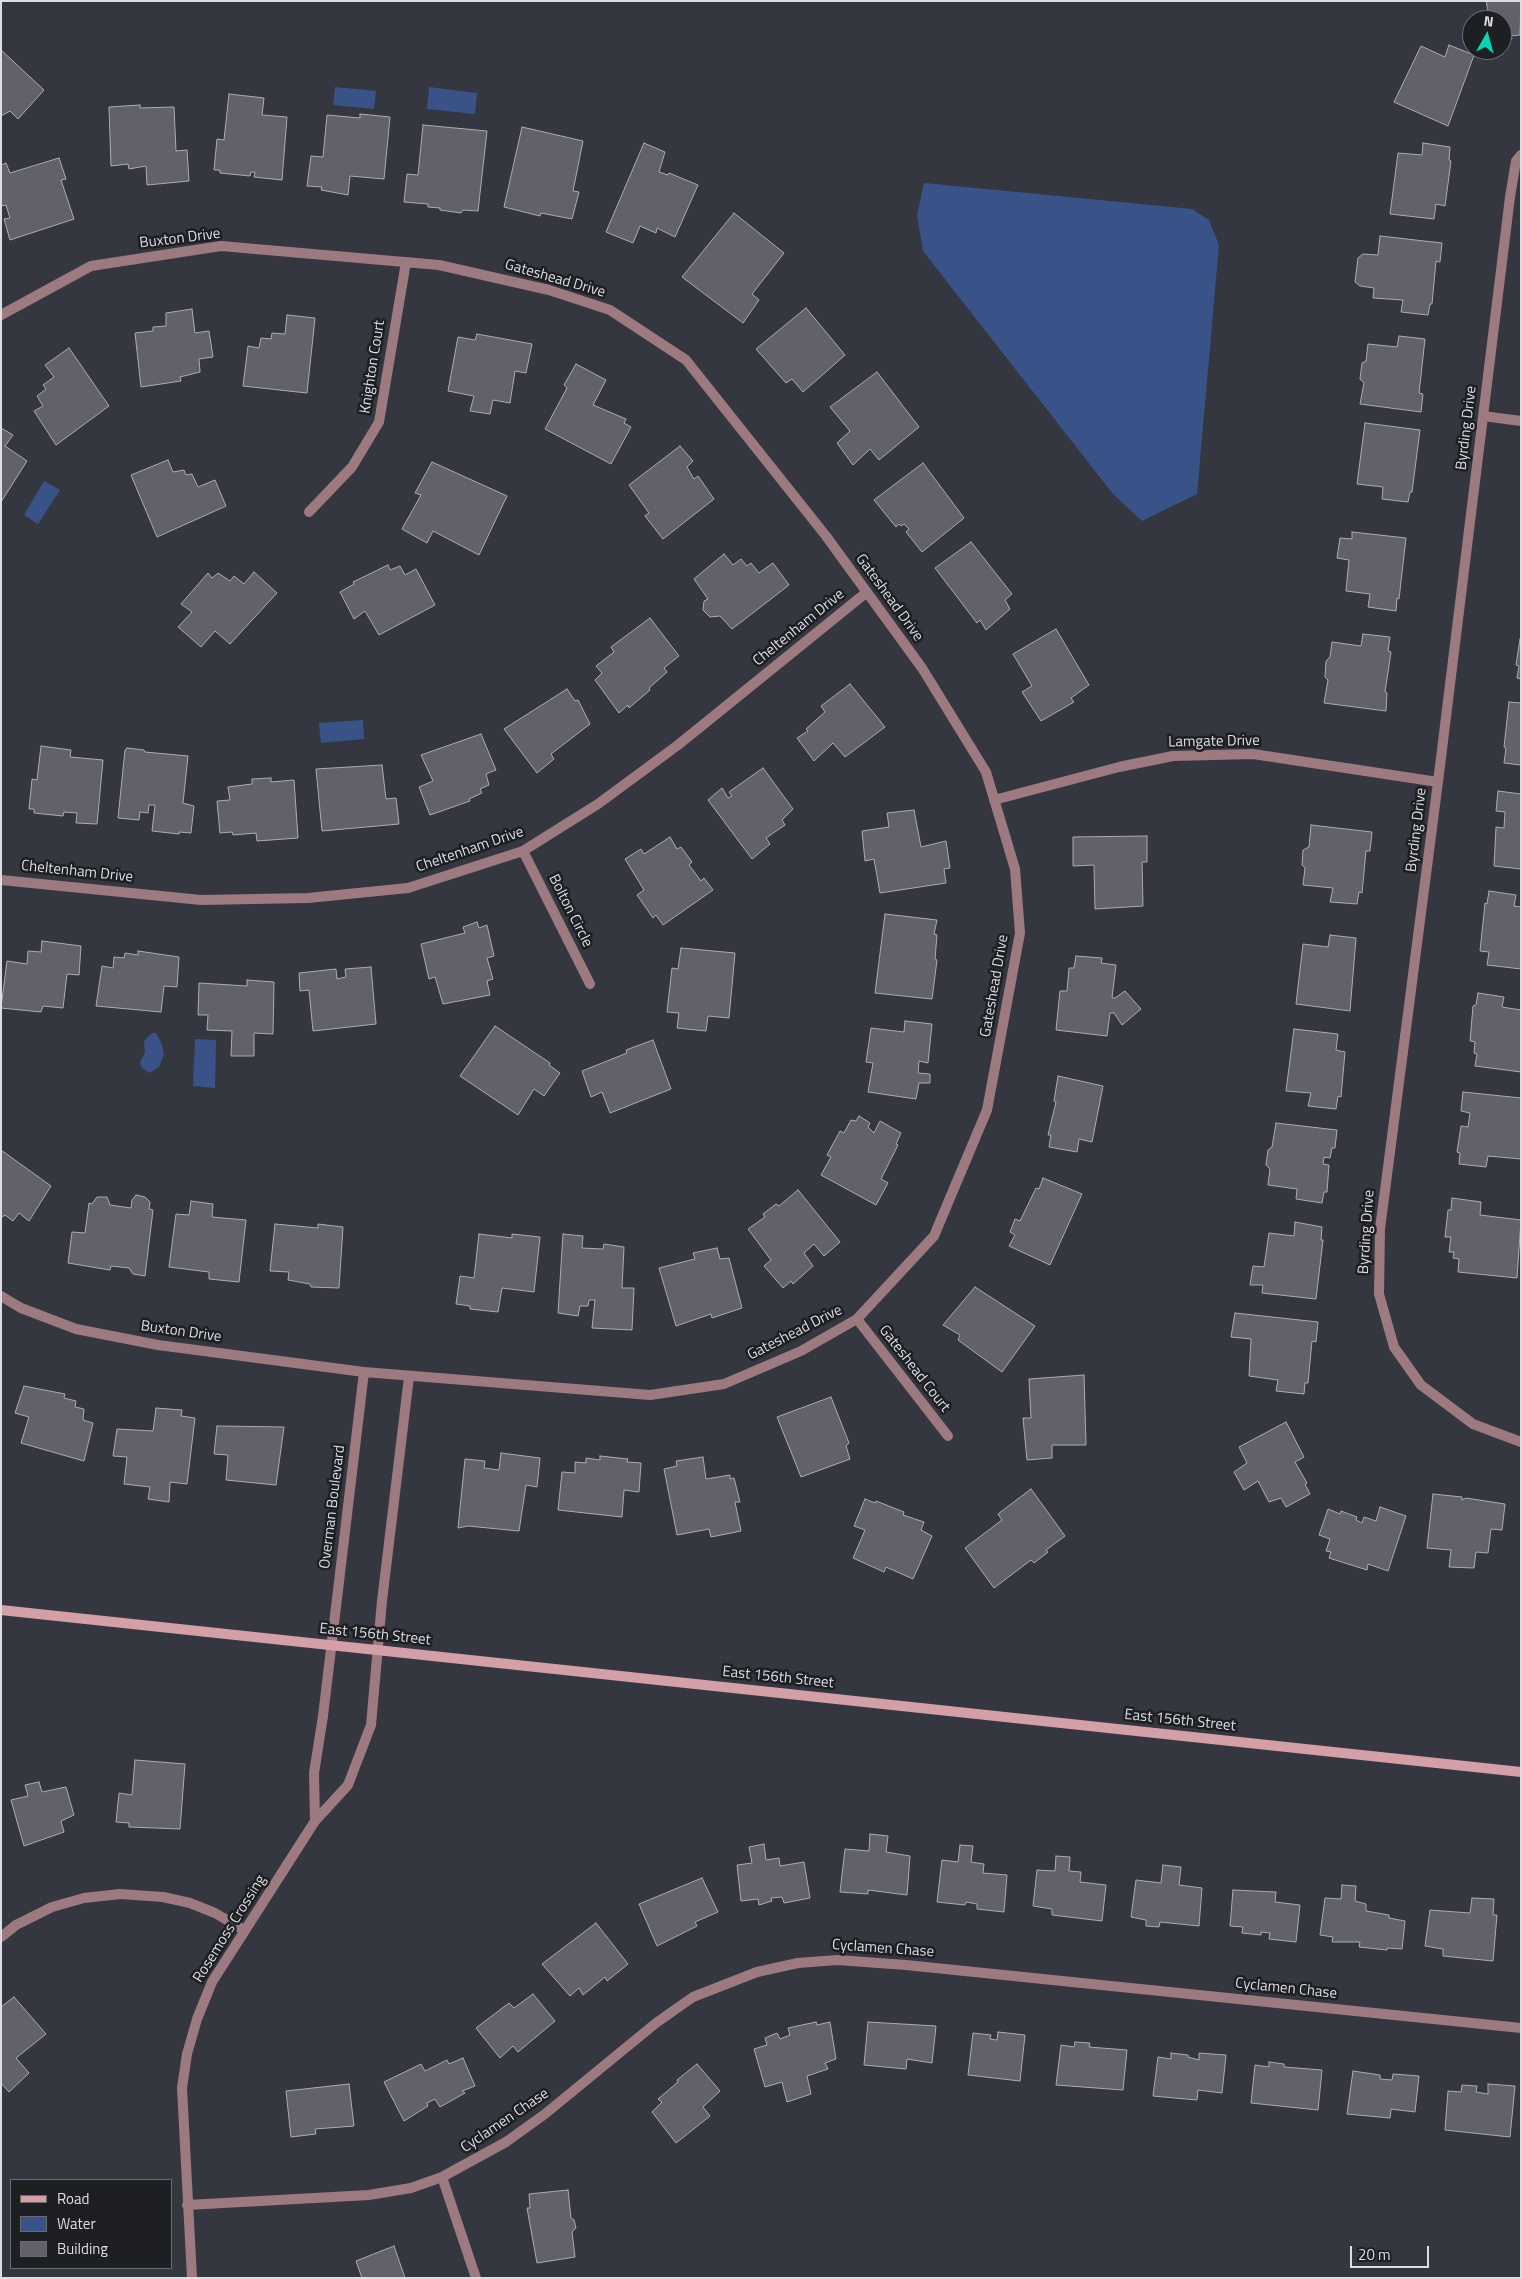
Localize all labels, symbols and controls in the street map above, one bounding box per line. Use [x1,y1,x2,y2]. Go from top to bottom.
north arrow [1462,10,1512,60]
text: N [1483,10,1495,32]
street label: Buxton Drive [139,225,221,253]
street label: Gateshead Drive [503,256,607,302]
street label: Knighton Court [357,319,389,415]
street label: Byrding Drive [1453,385,1481,471]
street label: Gateshead Drive [851,551,927,645]
street label: Cheltenham Drive [750,586,848,670]
street label: Lamgate Drive [1168,732,1260,752]
street label: Byrding Drive [1403,787,1431,873]
street label: Cheltenham Drive [414,823,526,877]
street label: Cheltenham Drive [20,857,134,887]
street label: Bolton Circle [544,872,596,950]
street label: Gateshead Drive [977,933,1013,1039]
street label: Byrding Drive [1355,1189,1379,1275]
street label: Gateshead Drive [745,1301,845,1365]
street label: Buxton Drive [139,1317,223,1347]
street label: Gateshead Court [874,1322,954,1416]
street label: Overman Boulevard [316,1444,350,1570]
street label: East 156th Street [318,1620,432,1650]
street label: East 156th Street [721,1663,835,1693]
street label: East 156th Street [1123,1706,1237,1736]
street label: Rosemoss Crossing [190,1872,270,1986]
street label: Cyclamen Chase [831,1936,935,1962]
street label: Cyclamen Chase [1234,1975,1338,2003]
street label: Cyclamen Chase [458,2085,552,2157]
legend [10,2179,172,2269]
text: Road [57,2187,89,2210]
text: Water [57,2212,96,2235]
scale bar [1352,2236,1431,2268]
text: Building [57,2237,108,2260]
text: 20 m [1358,2243,1391,2266]

